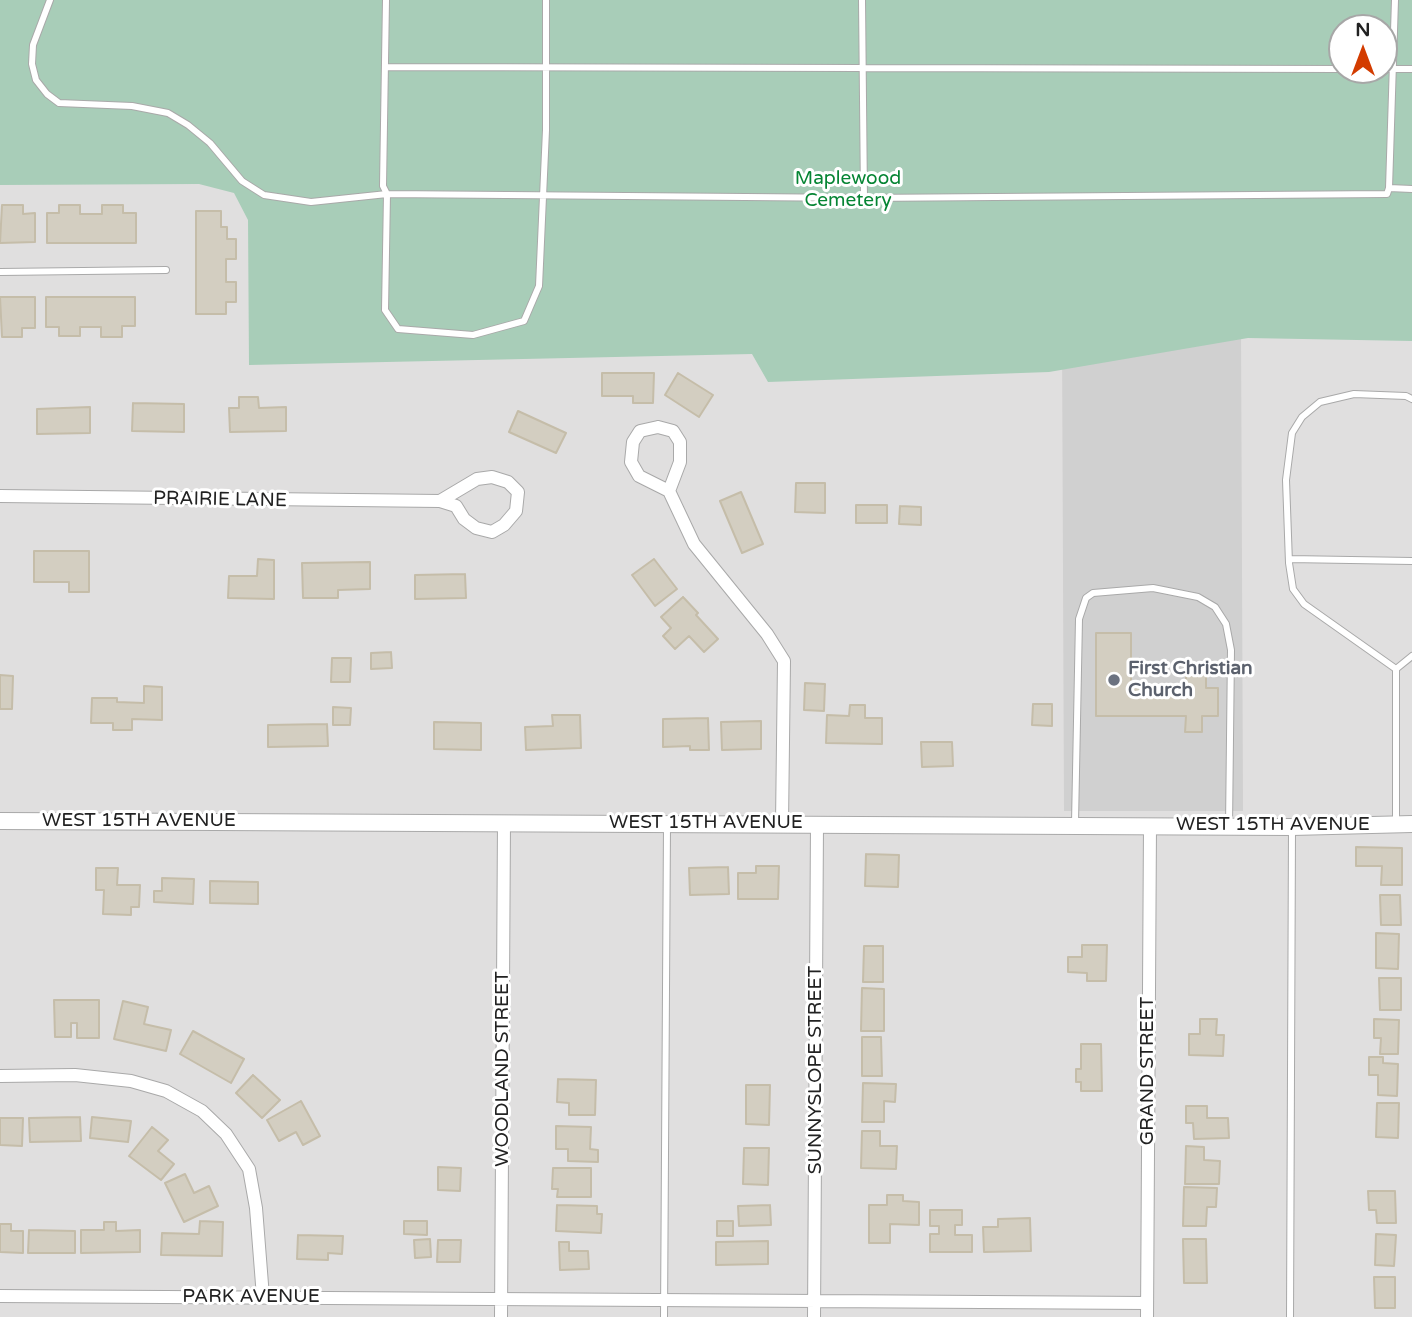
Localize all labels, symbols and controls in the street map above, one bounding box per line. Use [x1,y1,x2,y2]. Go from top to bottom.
north arrow [1328,14,1398,84]
text: N [1355,19,1371,41]
park label: Maplewood Cemetery [795,168,901,212]
street label: PRAIRIE LANE [153,487,287,513]
place label: First Christian Church [1128,658,1253,702]
marker: First Christian Church [1106,672,1122,688]
street label: WEST 15TH AVENUE [42,810,236,832]
street label: WEST 15TH AVENUE [609,812,803,834]
street label: WEST 15TH AVENUE [1176,814,1370,836]
street label: SUNNYSLOPE STREET [805,966,827,1174]
street label: WOODLAND STREET [492,971,514,1167]
street label: GRAND STREET [1137,997,1159,1145]
street label: PARK AVENUE [182,1286,320,1308]

